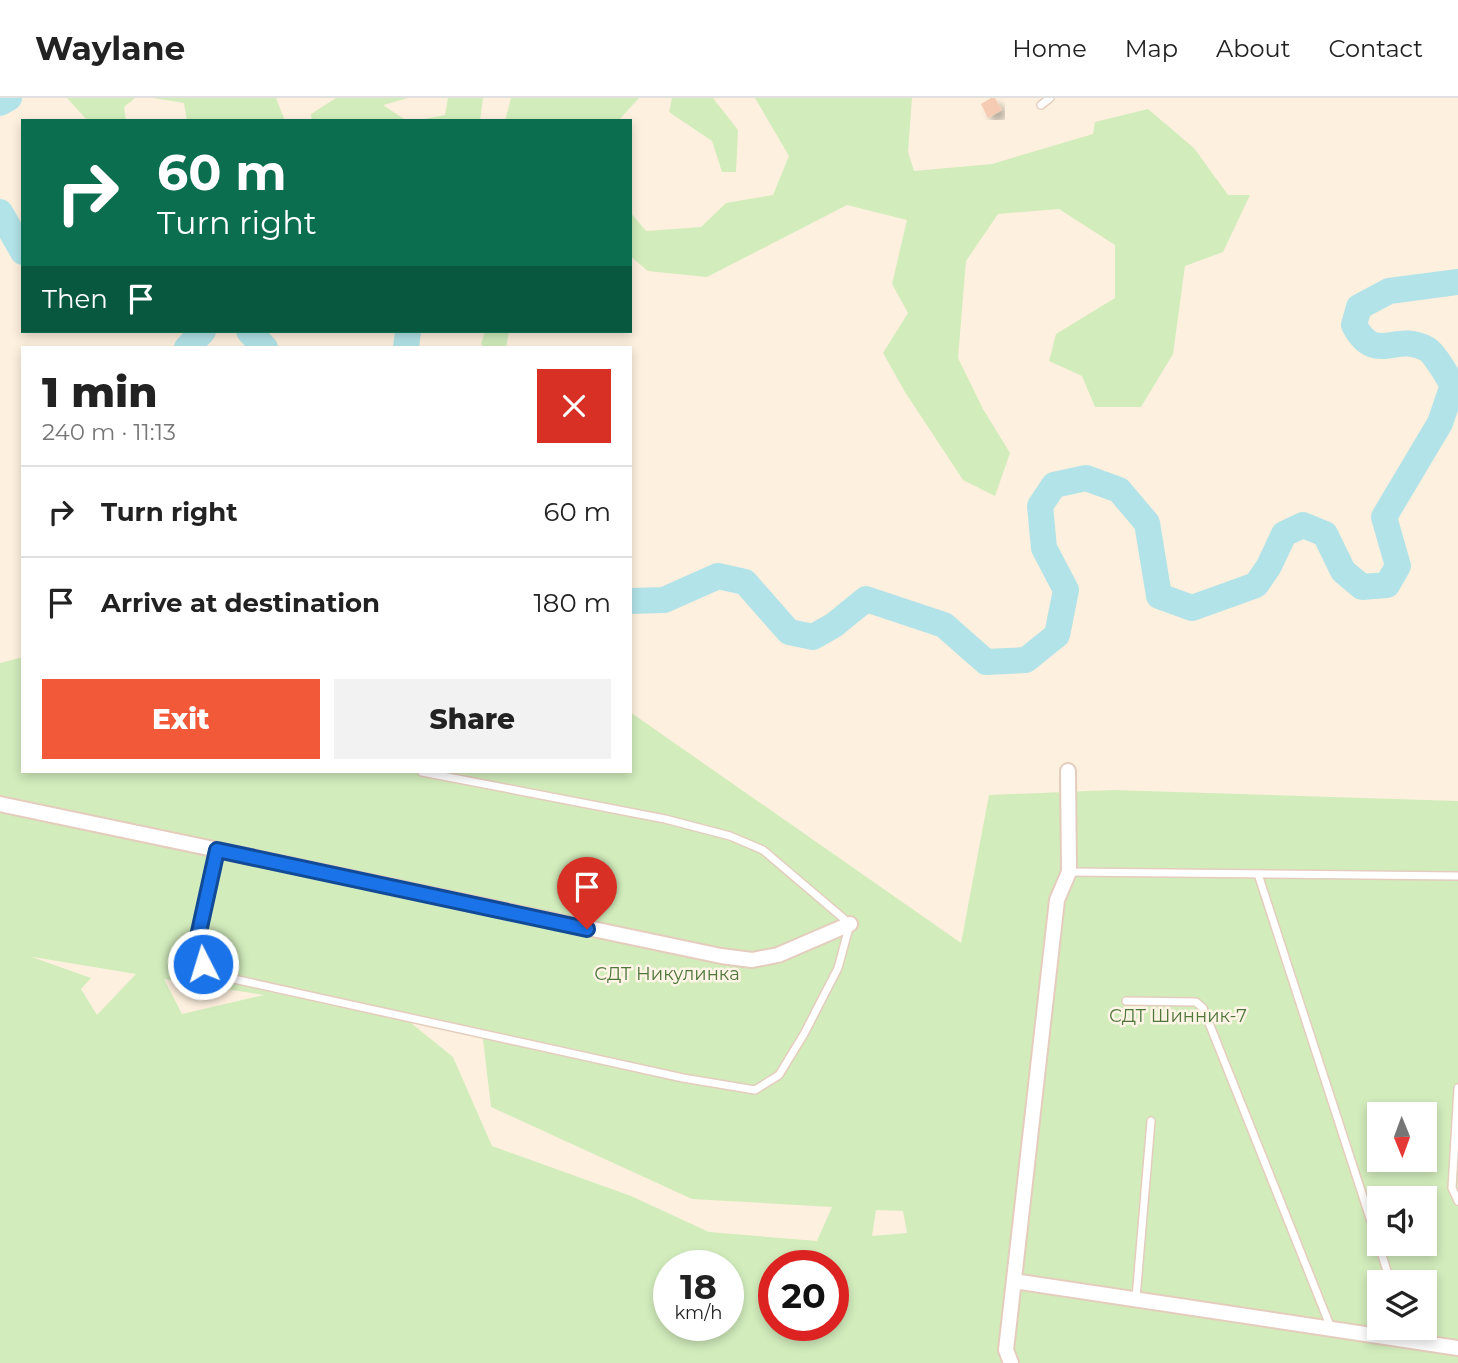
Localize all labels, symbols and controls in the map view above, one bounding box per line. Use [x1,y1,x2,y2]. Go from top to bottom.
text: Waylane [35,28,185,68]
text: Home [1012,34,1087,63]
text: Map [1125,34,1178,63]
text: About [1216,34,1290,63]
text: Contact [1328,34,1423,63]
text: 60 m [157,143,287,202]
icon: right [42,147,133,238]
text: Turn right [157,203,317,242]
icon: arrive [122,280,160,318]
text: Then [42,283,108,315]
text: 1 min [42,366,158,418]
button: close [537,369,611,443]
text: 240 m · 11:13 [42,418,176,446]
icon: right [42,493,80,531]
text: Turn right [101,496,237,528]
text: 60 m [544,496,611,528]
icon: arrive [42,584,80,622]
text: Arrive at destination [101,587,380,619]
text: 180 m [533,587,611,619]
button: Exit [42,679,320,759]
button: Share [334,679,611,759]
pin [557,857,617,929]
icon: arrive [568,868,606,906]
position arrow [166,927,240,1001]
park label: СДТ Никулинка [594,963,740,985]
park label: СДТ Шинник-7 [1109,1005,1247,1027]
north arrow [1367,1102,1437,1172]
map controls [1367,1102,1437,1340]
button: sound [1367,1186,1437,1256]
speed limit sign: 20 [758,1250,849,1341]
text: 18 [680,1265,717,1308]
button: layers [1367,1270,1437,1340]
text: km/h [674,1302,723,1324]

